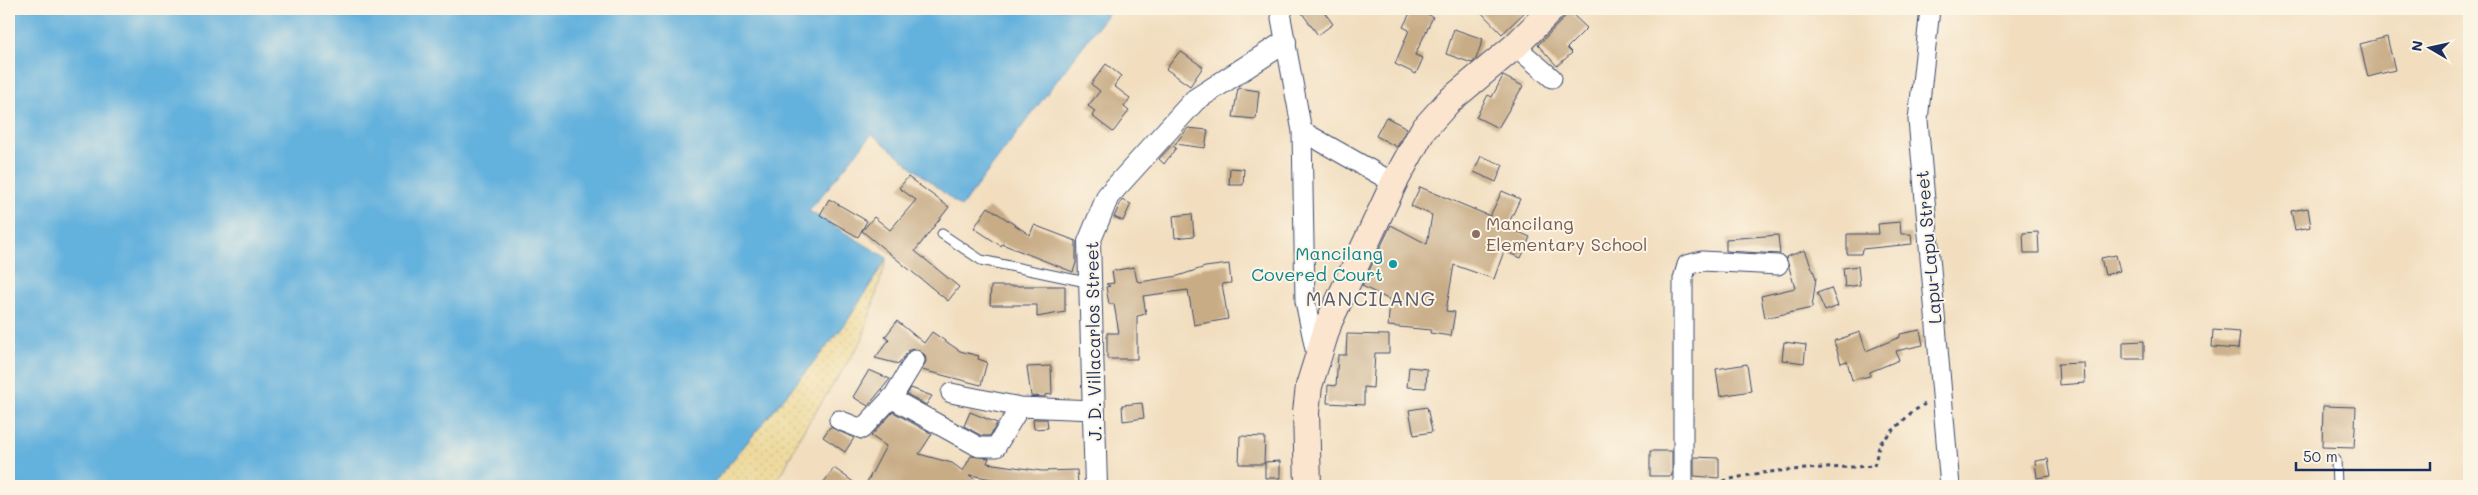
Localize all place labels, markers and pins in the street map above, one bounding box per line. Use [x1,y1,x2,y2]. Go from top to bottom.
place label: Mancilang Elementary School [1486,211,1648,256]
marker: Mancilang Elementary School [1470,228,1482,240]
place label: Mancilang Covered Court [1251,241,1383,286]
marker: Mancilang Covered Court [1387,258,1399,270]

